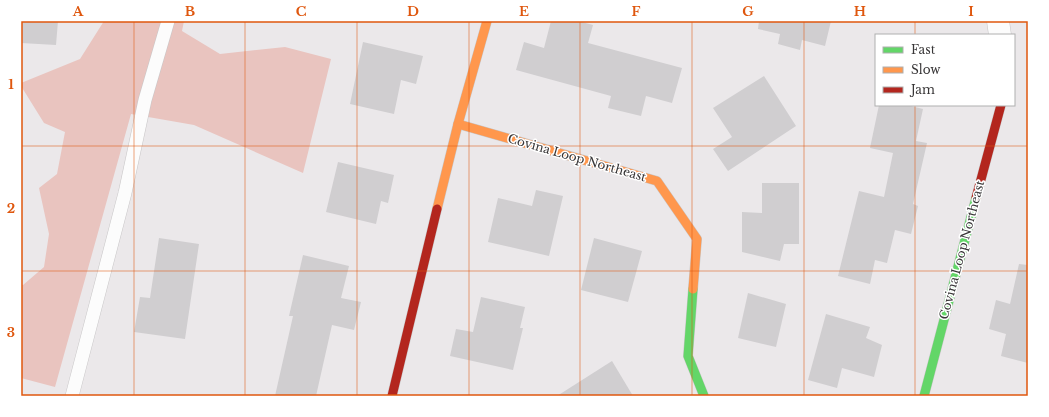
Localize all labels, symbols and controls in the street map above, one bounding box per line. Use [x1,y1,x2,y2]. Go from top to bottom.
text: A [72,3,84,20]
text: B [185,3,195,20]
text: C [296,3,307,20]
text: D [407,3,419,20]
text: E [519,3,529,20]
text: F [632,3,641,20]
text: G [742,3,754,20]
text: H [854,3,866,20]
text: I [968,3,974,20]
legend [875,34,1015,106]
text: Fast [911,42,936,57]
text: Slow [911,62,941,77]
text: 1 [8,76,14,93]
text: Jam [909,82,935,97]
street label: Covina Loop Northeast [506,131,648,185]
street label: Covina Loop Northeast [936,178,987,321]
text: 2 [7,200,15,217]
text: 3 [7,324,15,341]

